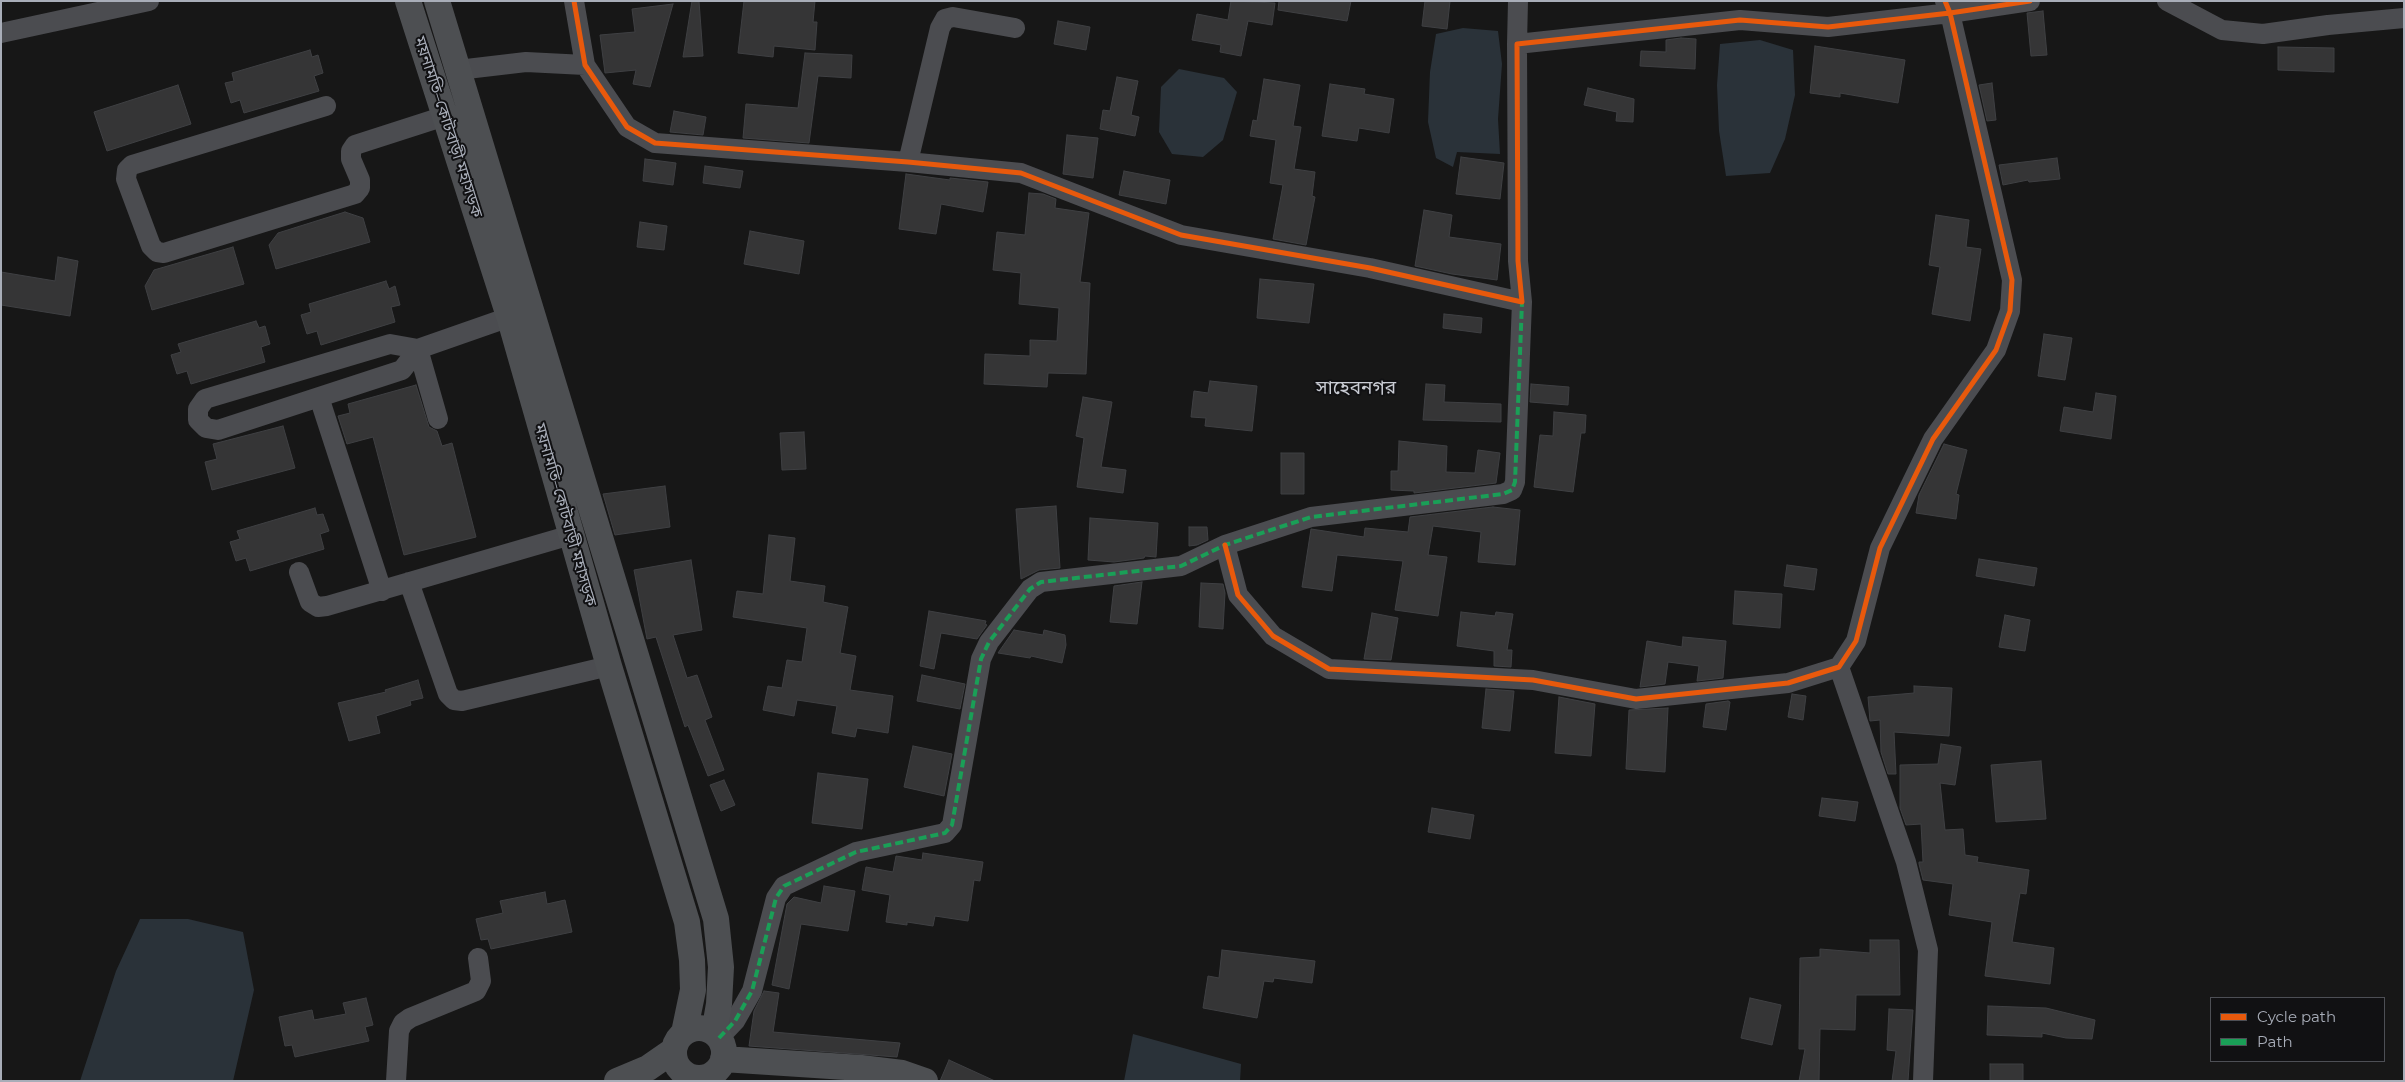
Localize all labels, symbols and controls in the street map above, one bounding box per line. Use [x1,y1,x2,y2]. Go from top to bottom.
street label: ময়নামতি–কোটবাড়ী মহাসড়ক [410,34,486,220]
district label: সাহেবনগর [1316,377,1396,399]
street label: ময়নামতি–কোটবাড়ী মহাসড়ক [530,421,600,609]
legend [2210,997,2385,1062]
text: Cycle path [2257,1007,2336,1026]
text: Path [2257,1032,2293,1051]

